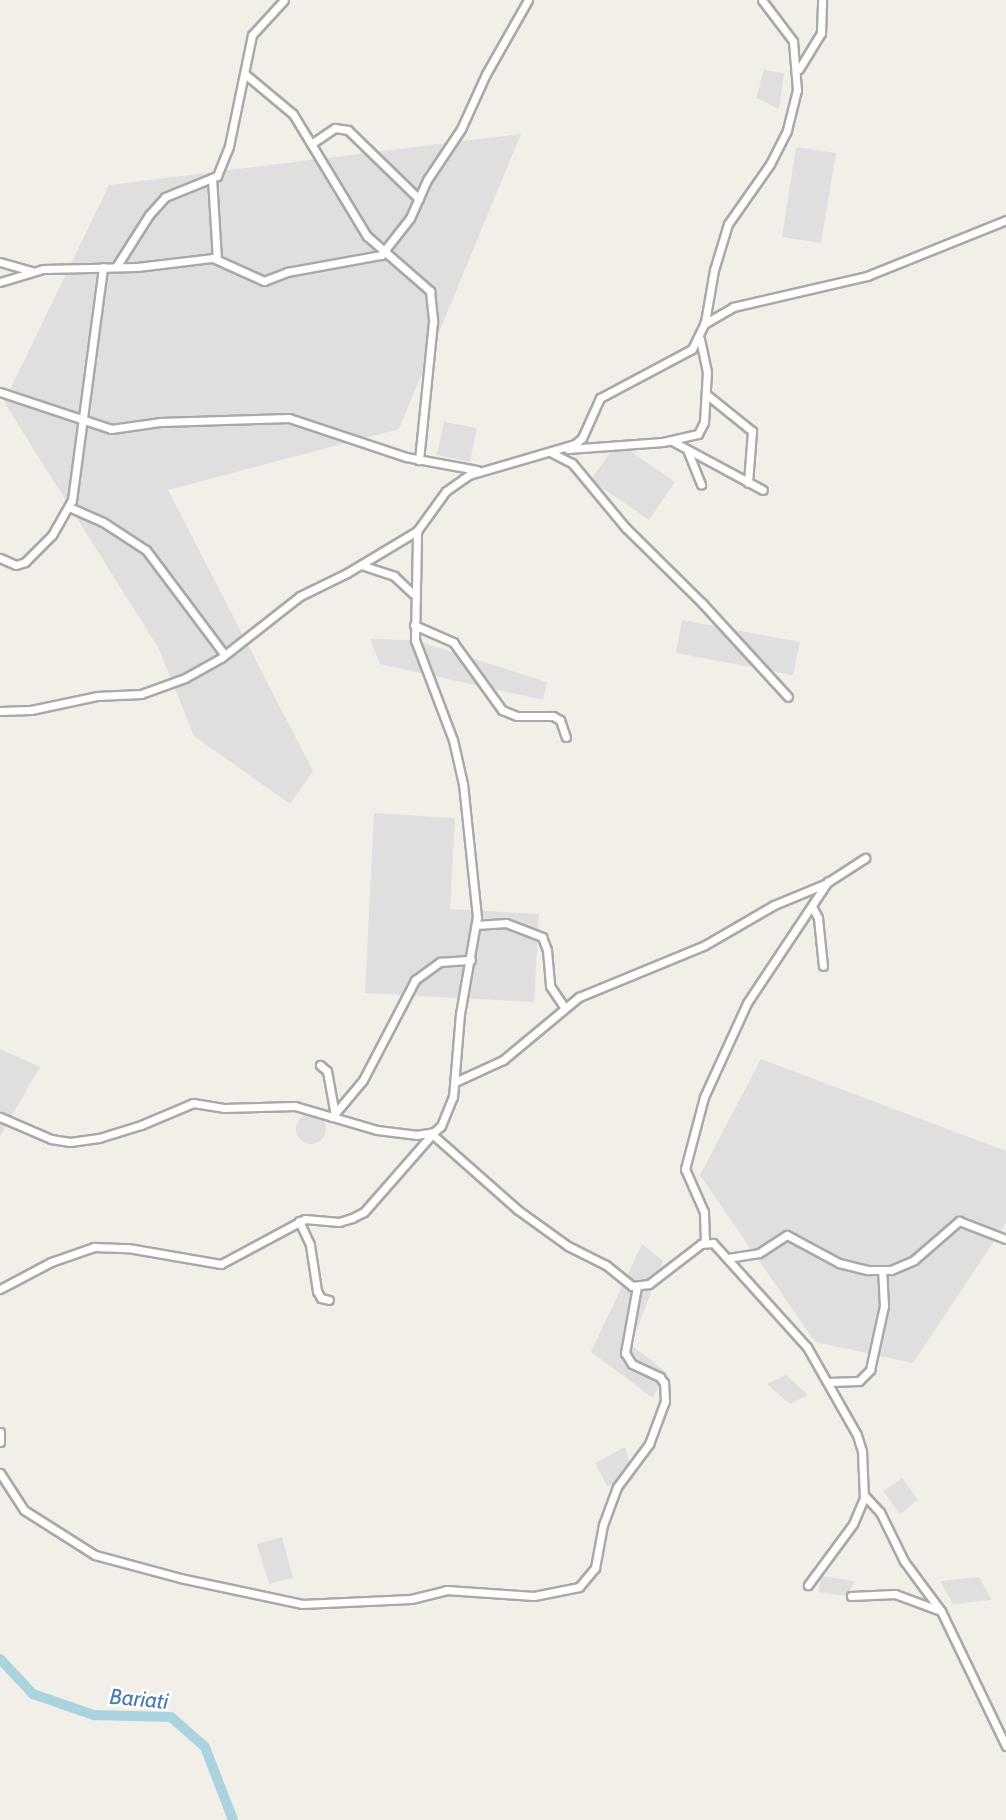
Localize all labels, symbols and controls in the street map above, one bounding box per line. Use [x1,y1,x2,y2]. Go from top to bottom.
water label: Bariati [109,1683,169,1715]

